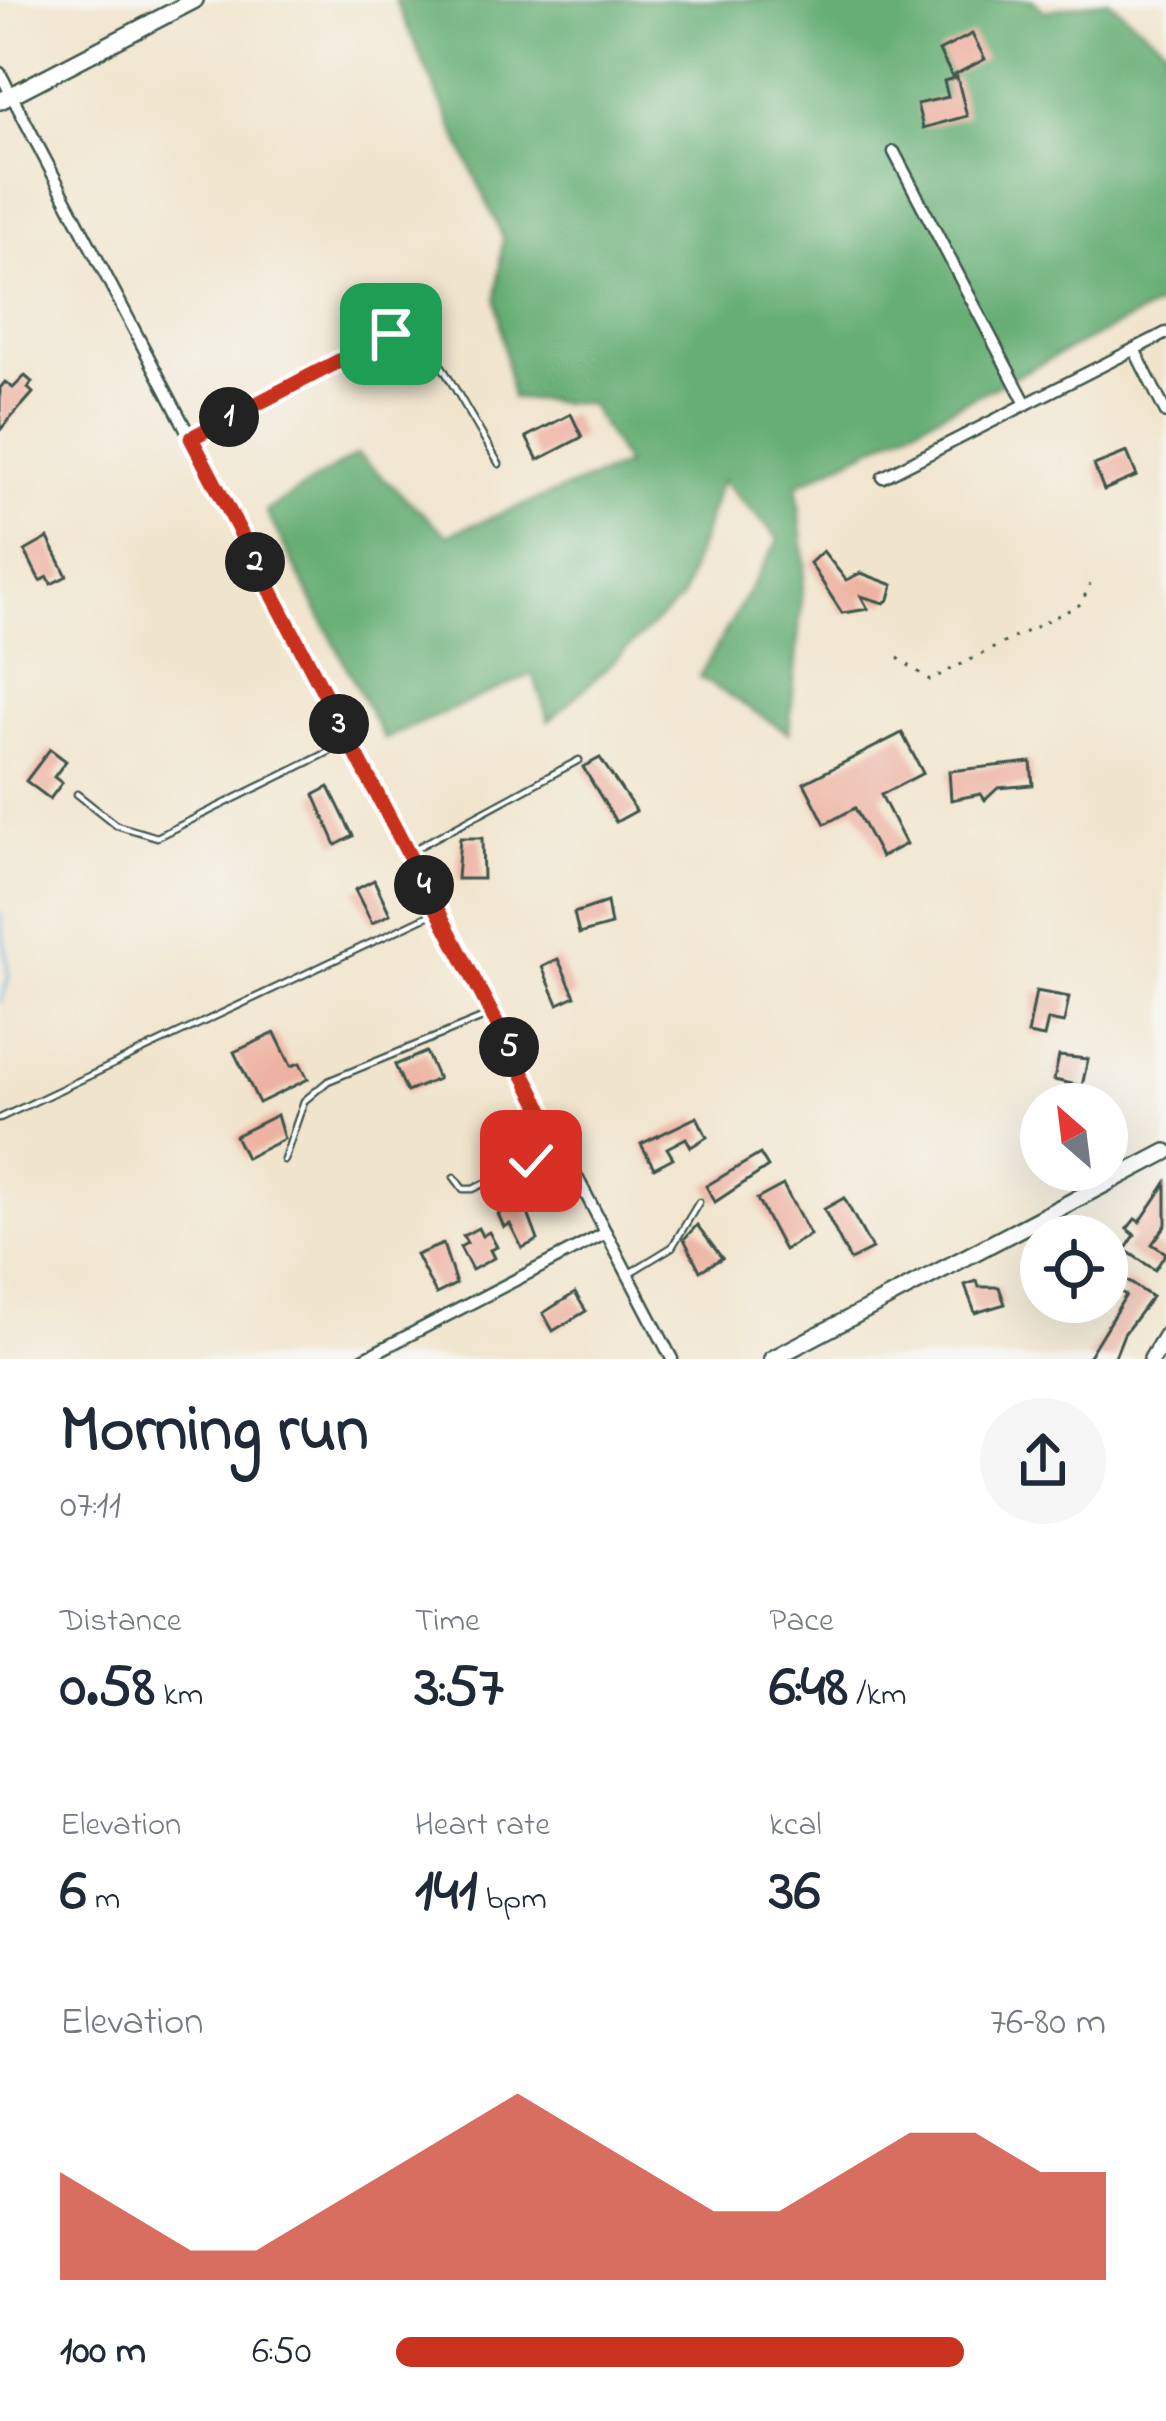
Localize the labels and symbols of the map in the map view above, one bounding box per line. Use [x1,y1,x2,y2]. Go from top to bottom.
pin [340,283,442,385]
pin: 1 [199,387,259,447]
pin: 2 [225,532,285,592]
pin: 3 [309,694,369,754]
pin: 4 [394,855,454,915]
pin: 5 [479,1017,539,1077]
north arrow [1020,1083,1128,1191]
pin [480,1110,582,1212]

